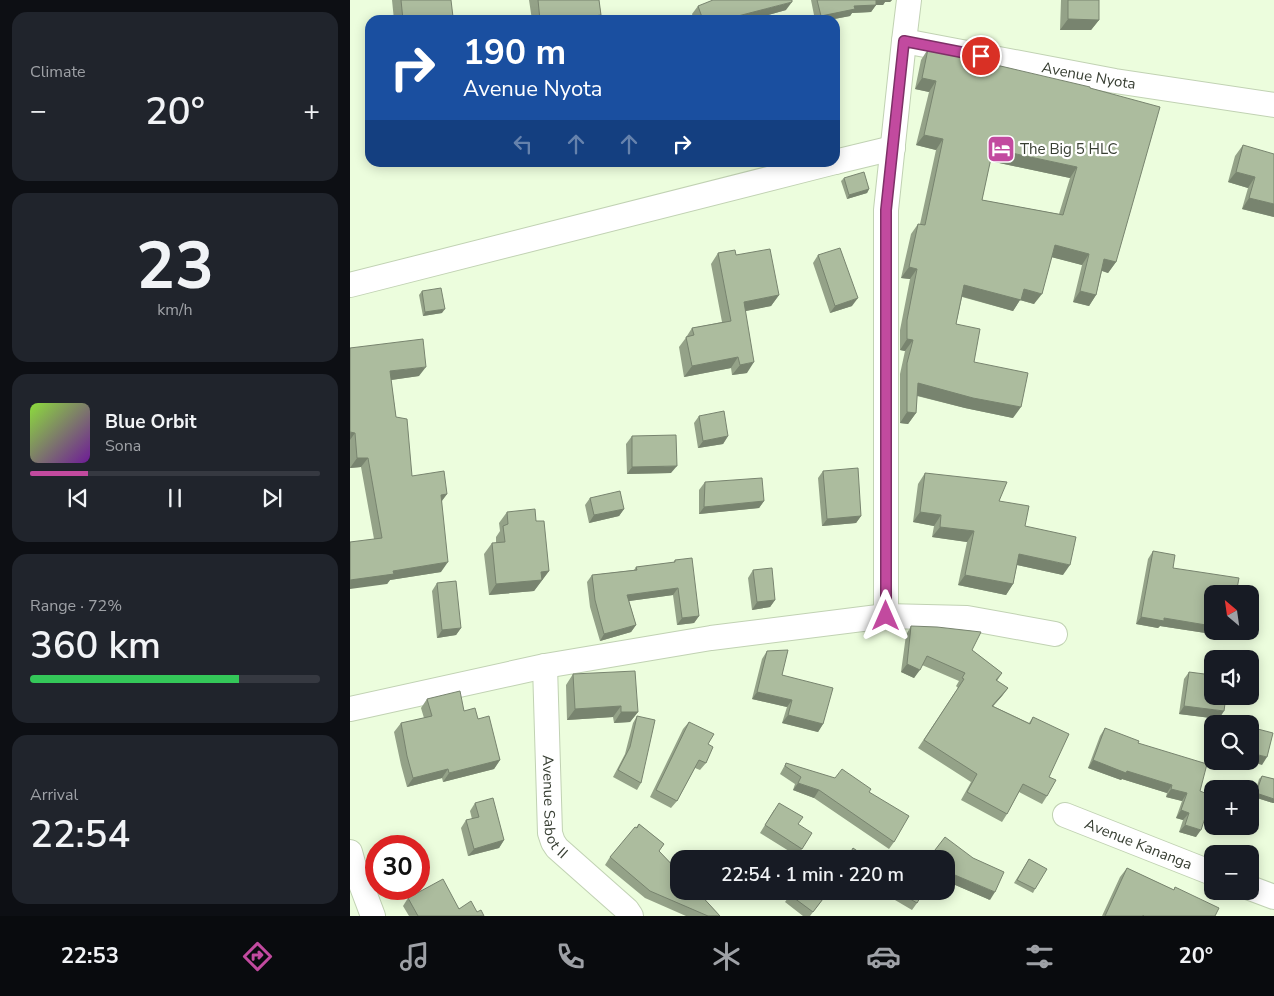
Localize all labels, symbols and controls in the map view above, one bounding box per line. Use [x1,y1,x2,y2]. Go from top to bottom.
text: 190 m [463,29,566,76]
icon: right [380,35,445,100]
pin [960,35,1002,77]
icon: arrive [967,42,995,70]
street label: Avenue Nyota [1040,57,1137,94]
text: Climate [30,61,85,83]
text: Avenue Nyota [463,74,602,104]
text: 20° [145,86,205,137]
text: − [30,92,47,130]
text: + [303,92,320,130]
icon: left [509,130,537,158]
icon: ahead [562,130,590,158]
icon: ahead [615,130,643,158]
icon: right [668,130,696,158]
hotel icon: The Big 5 HLC [986,134,1016,164]
place label: The Big 5 HLC [1020,139,1118,159]
text: 23 [136,222,214,311]
text: km/h [157,299,193,321]
text: Blue Orbit [105,409,196,435]
text: Sona [105,435,141,457]
icon: previous [64,484,92,512]
icon: pause [161,484,189,512]
icon: next [258,484,286,512]
north arrow [1204,585,1259,640]
map controls [1204,585,1259,900]
position arrow [859,589,911,641]
text: Range · 72% [30,595,122,617]
text: 360 km [30,620,161,671]
button: sound [1204,650,1259,705]
button: search [1204,715,1259,770]
street label: Avenue Sabot II [538,755,572,863]
button: + [1204,780,1259,835]
text: Arrival [30,784,78,806]
text: 22:54 [30,809,130,860]
street label: Avenue Kananga [1082,814,1195,874]
speed limit sign: 30 [365,835,430,900]
button: − [1204,845,1259,900]
text: 22:54 · 1 min · 220 m [721,862,904,888]
icon: directions [240,939,275,974]
icon: music [397,939,432,974]
icon: phone [553,939,588,974]
icon: climate [709,939,744,974]
icon: car [866,939,901,974]
icon: filters [1022,939,1057,974]
text: 22:53 [61,941,119,971]
text: 20° [1178,941,1213,971]

